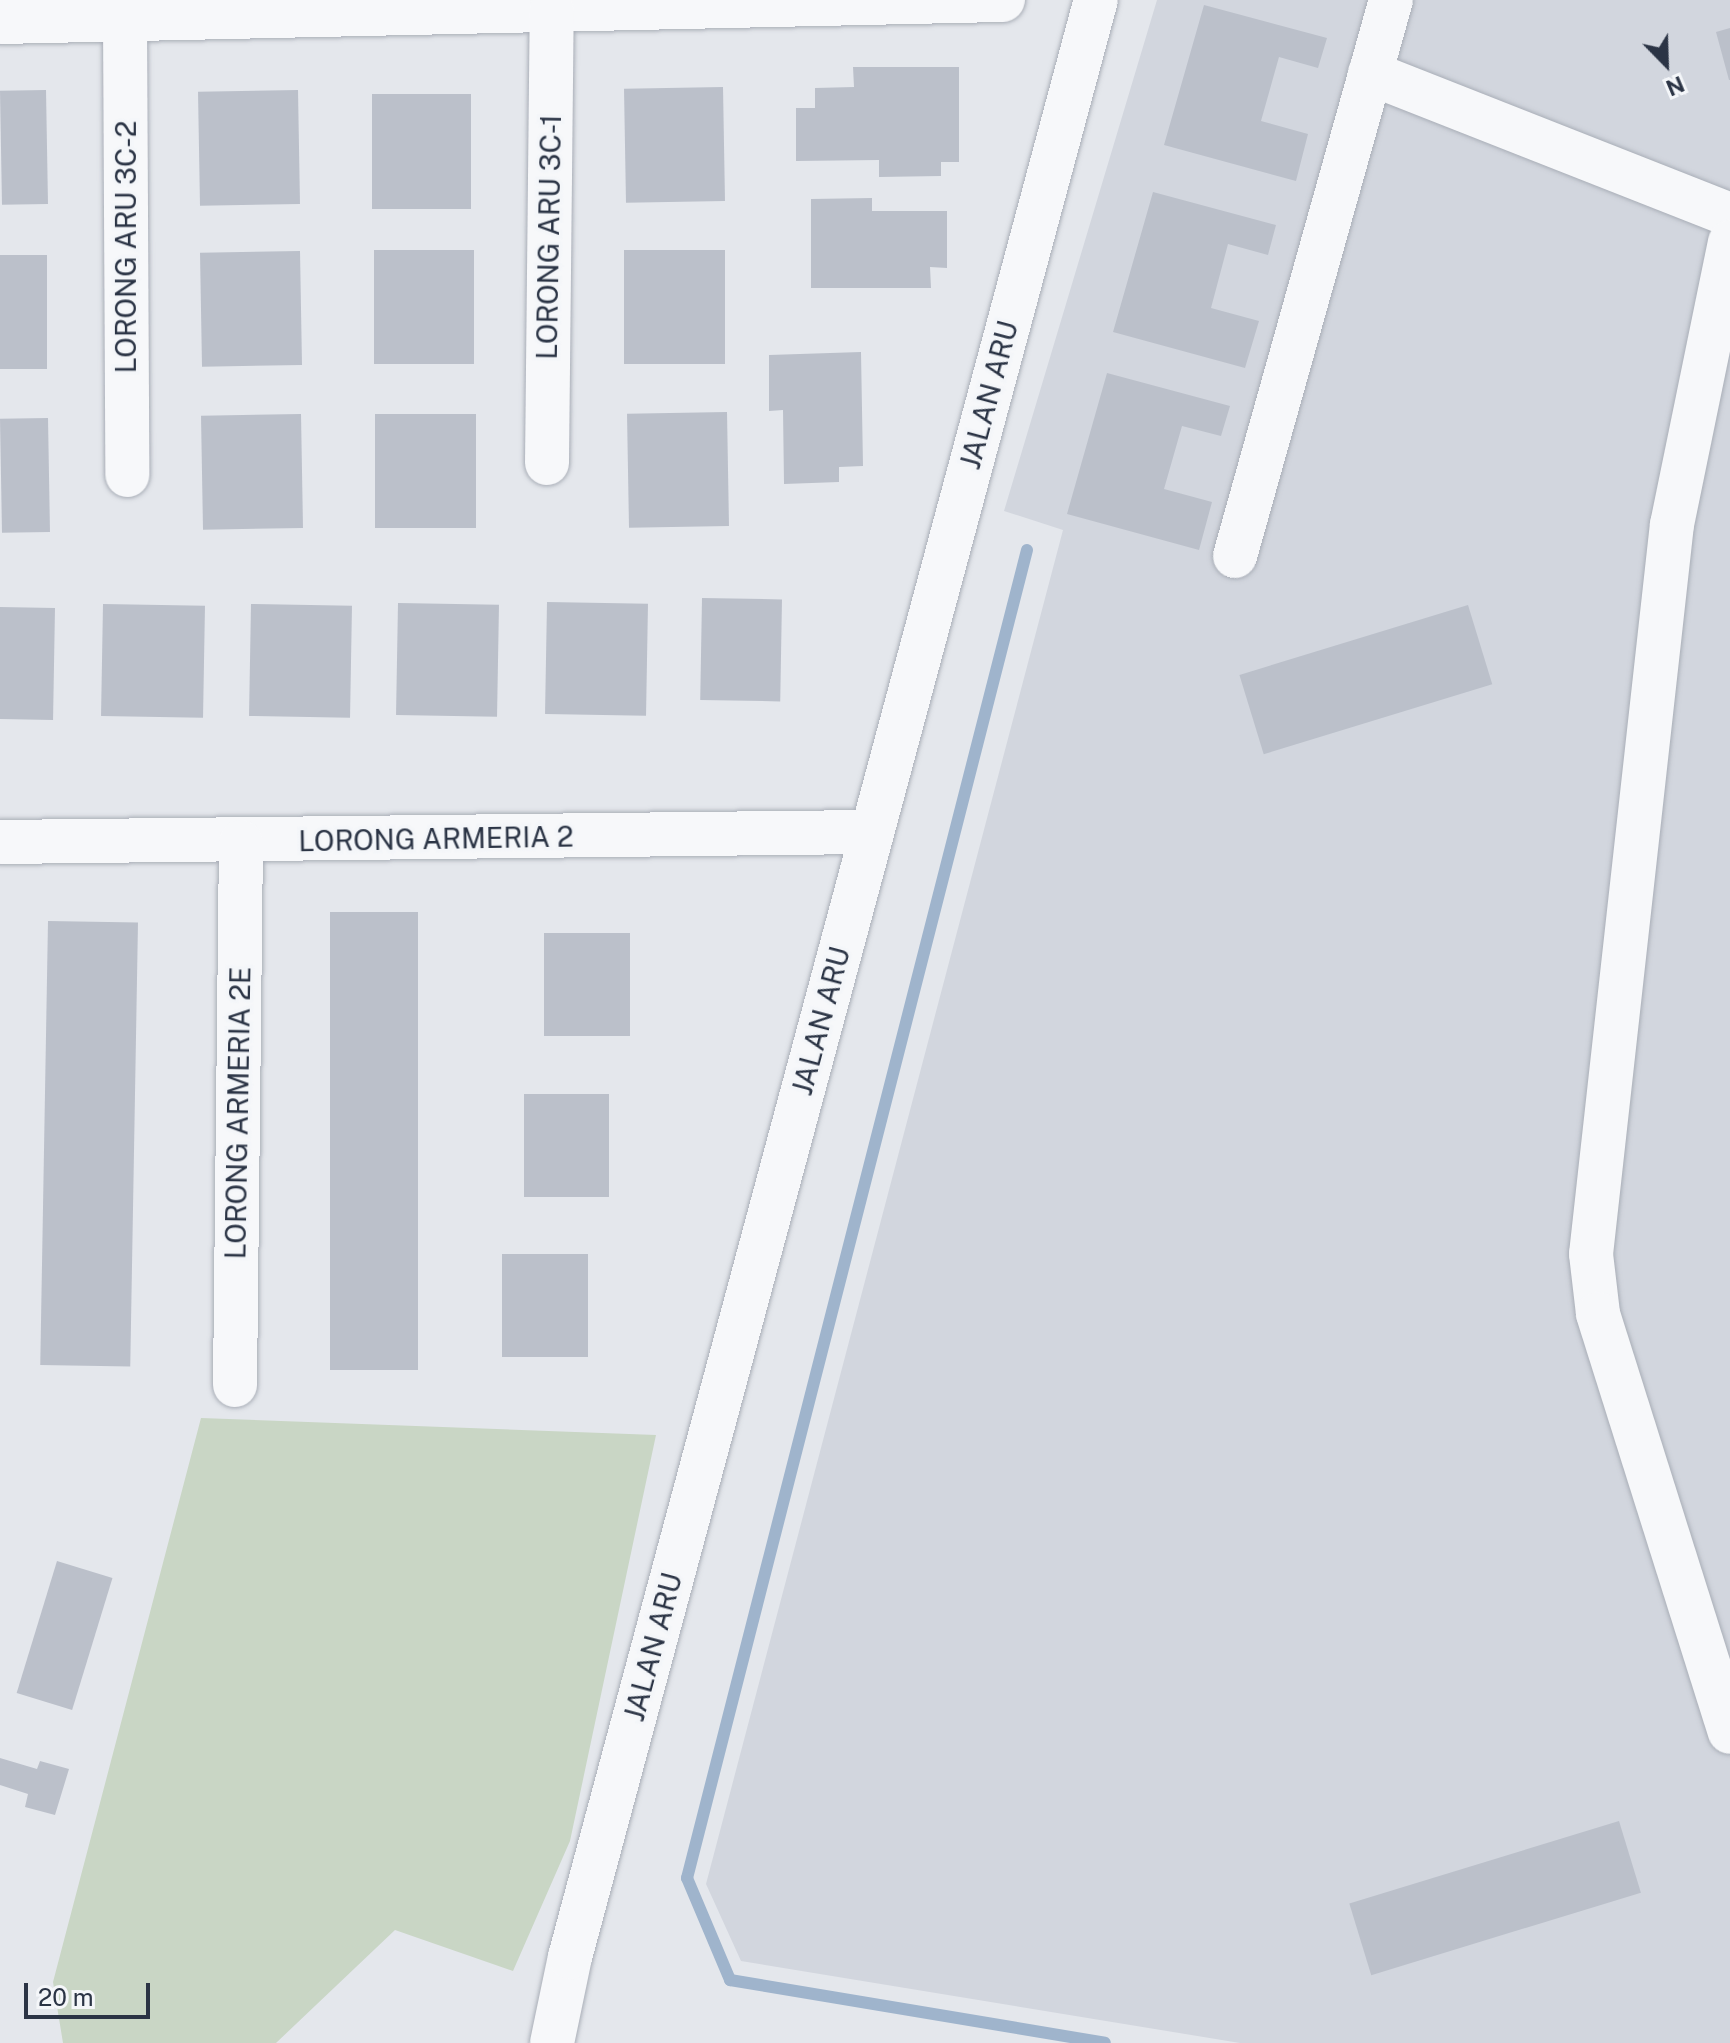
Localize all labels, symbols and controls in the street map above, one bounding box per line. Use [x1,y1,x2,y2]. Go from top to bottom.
north arrow [1626,24,1706,104]
text: N [1662,71,1688,101]
street label: LORONG ARU 3C-1 [530,114,568,360]
street label: LORONG ARU 3C-2 [109,121,143,373]
street label: JALAN ARU [953,317,1025,473]
street label: LORONG ARMERIA 2 [298,820,574,858]
street label: JALAN ARU [785,943,857,1099]
street label: LORONG ARMERIA 2E [219,966,257,1260]
street label: JALAN ARU [617,1569,689,1725]
scale bar [28,1967,154,2017]
text: 20 m [38,1983,94,2011]

